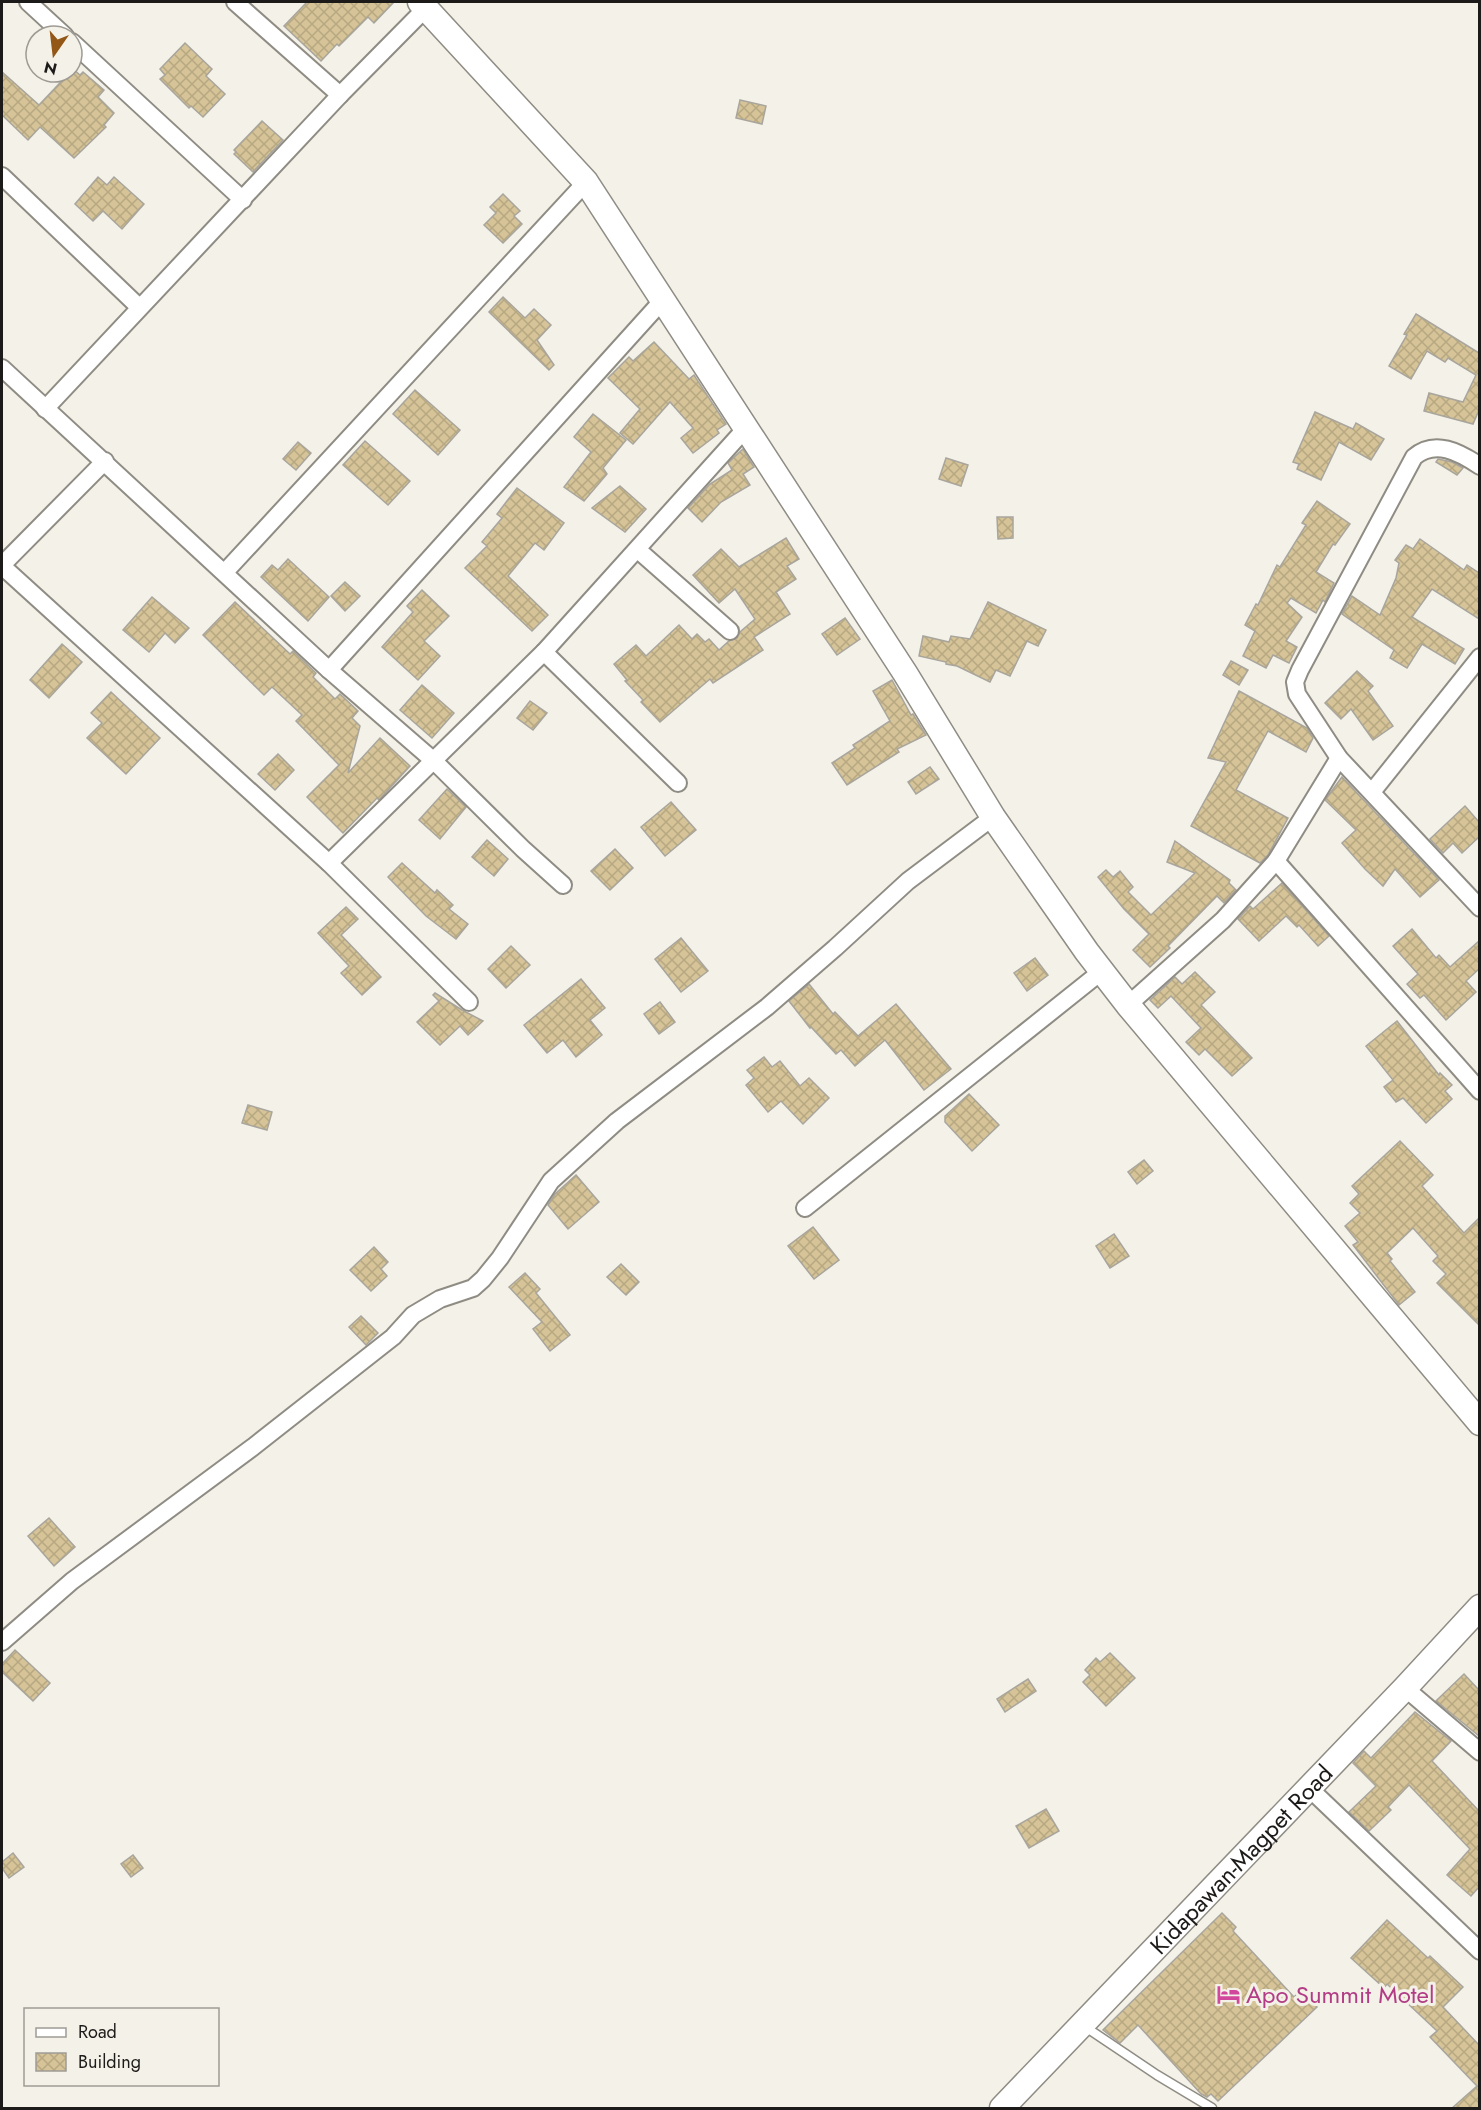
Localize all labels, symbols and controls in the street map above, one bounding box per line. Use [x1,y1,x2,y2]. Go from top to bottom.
north arrow [24,24,84,84]
text: N [42,55,59,81]
street label: Kidapawan-Magpet Road [1141,1756,1340,1962]
place label: Apo Summit Motel [1246,1977,1434,2012]
hotel icon: Apo Summit Motel [1215,1981,1241,2007]
legend [24,2008,219,2086]
text: Road [78,2019,117,2045]
text: Building [78,2049,141,2075]

